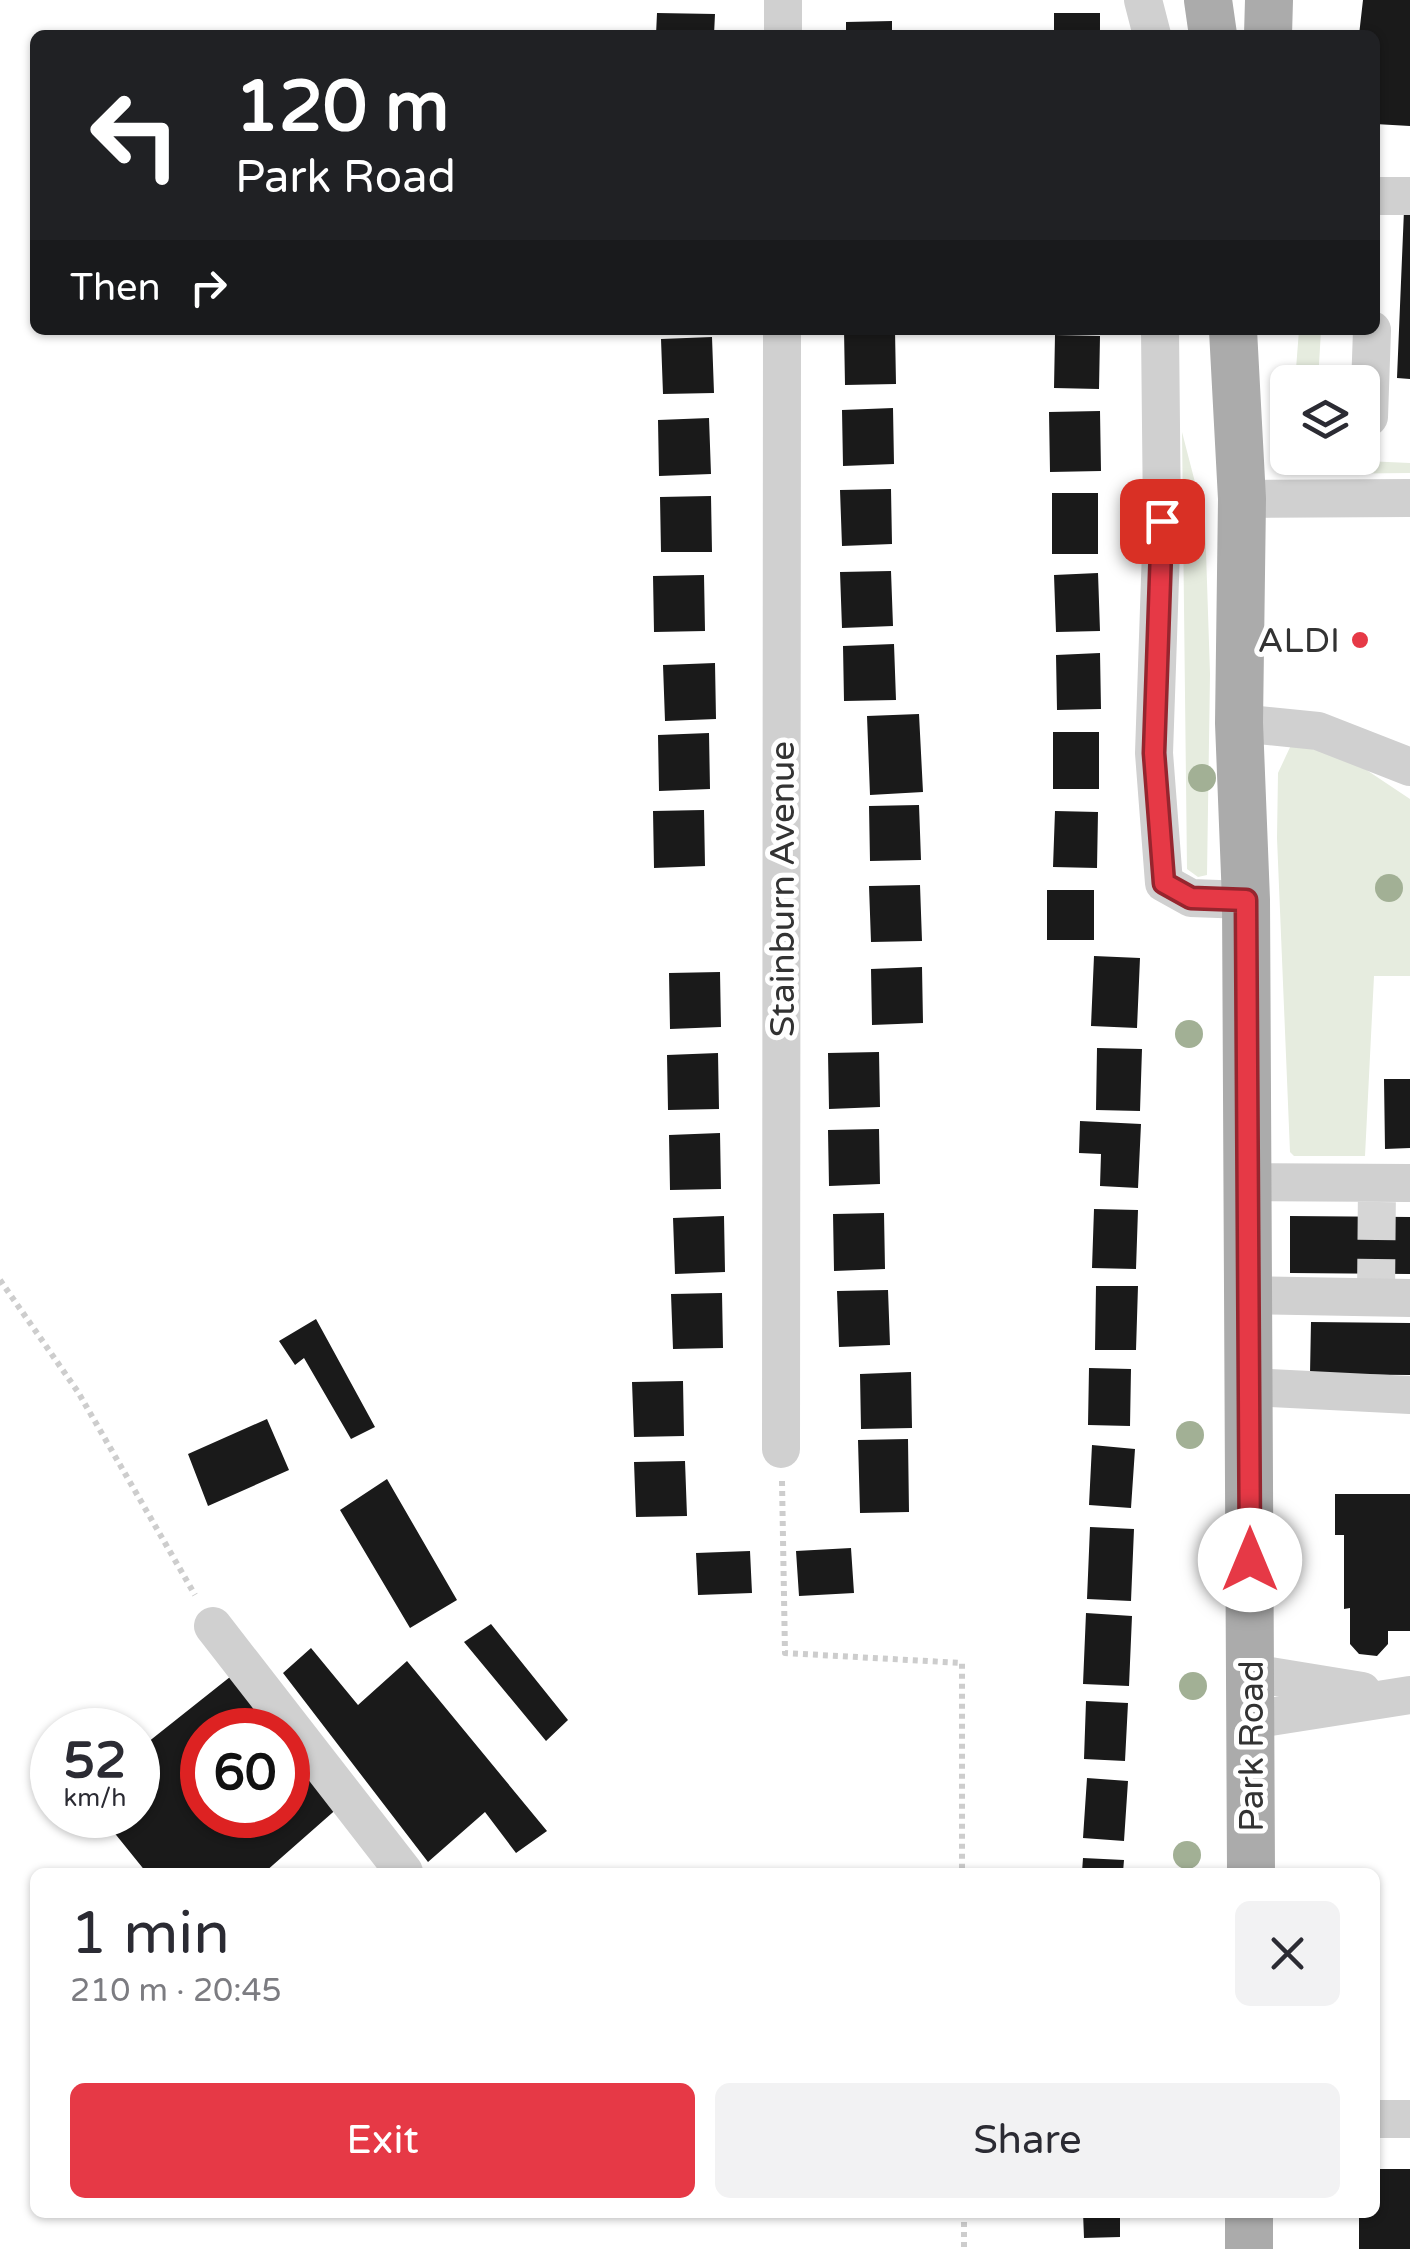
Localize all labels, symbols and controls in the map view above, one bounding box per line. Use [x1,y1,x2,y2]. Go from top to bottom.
text: 120 m [235,66,449,150]
icon: left [70,70,200,200]
text: Park Road [235,151,456,205]
icon: right [181,260,236,315]
text: Then [70,265,161,311]
map controls [1270,365,1380,475]
button: layers [1270,365,1380,475]
pin [1120,479,1205,564]
icon: arrive [1135,494,1190,549]
place label: ALDI [1257,620,1340,662]
marker: ALDI [1349,629,1371,651]
street label: Stainburn Avenue [762,741,804,1037]
position arrow [1198,1508,1302,1612]
street label: Park Road [1231,1660,1273,1832]
speed limit sign: 60 [180,1708,310,1838]
text: 52 [64,1731,126,1791]
text: km/h [64,1783,126,1813]
text: 1 min [70,1898,230,1970]
button: close [1235,1901,1340,2006]
text: 210 m · 20:45 [70,1972,282,2010]
button: Exit [70,2083,695,2198]
button: Share [715,2083,1340,2198]

